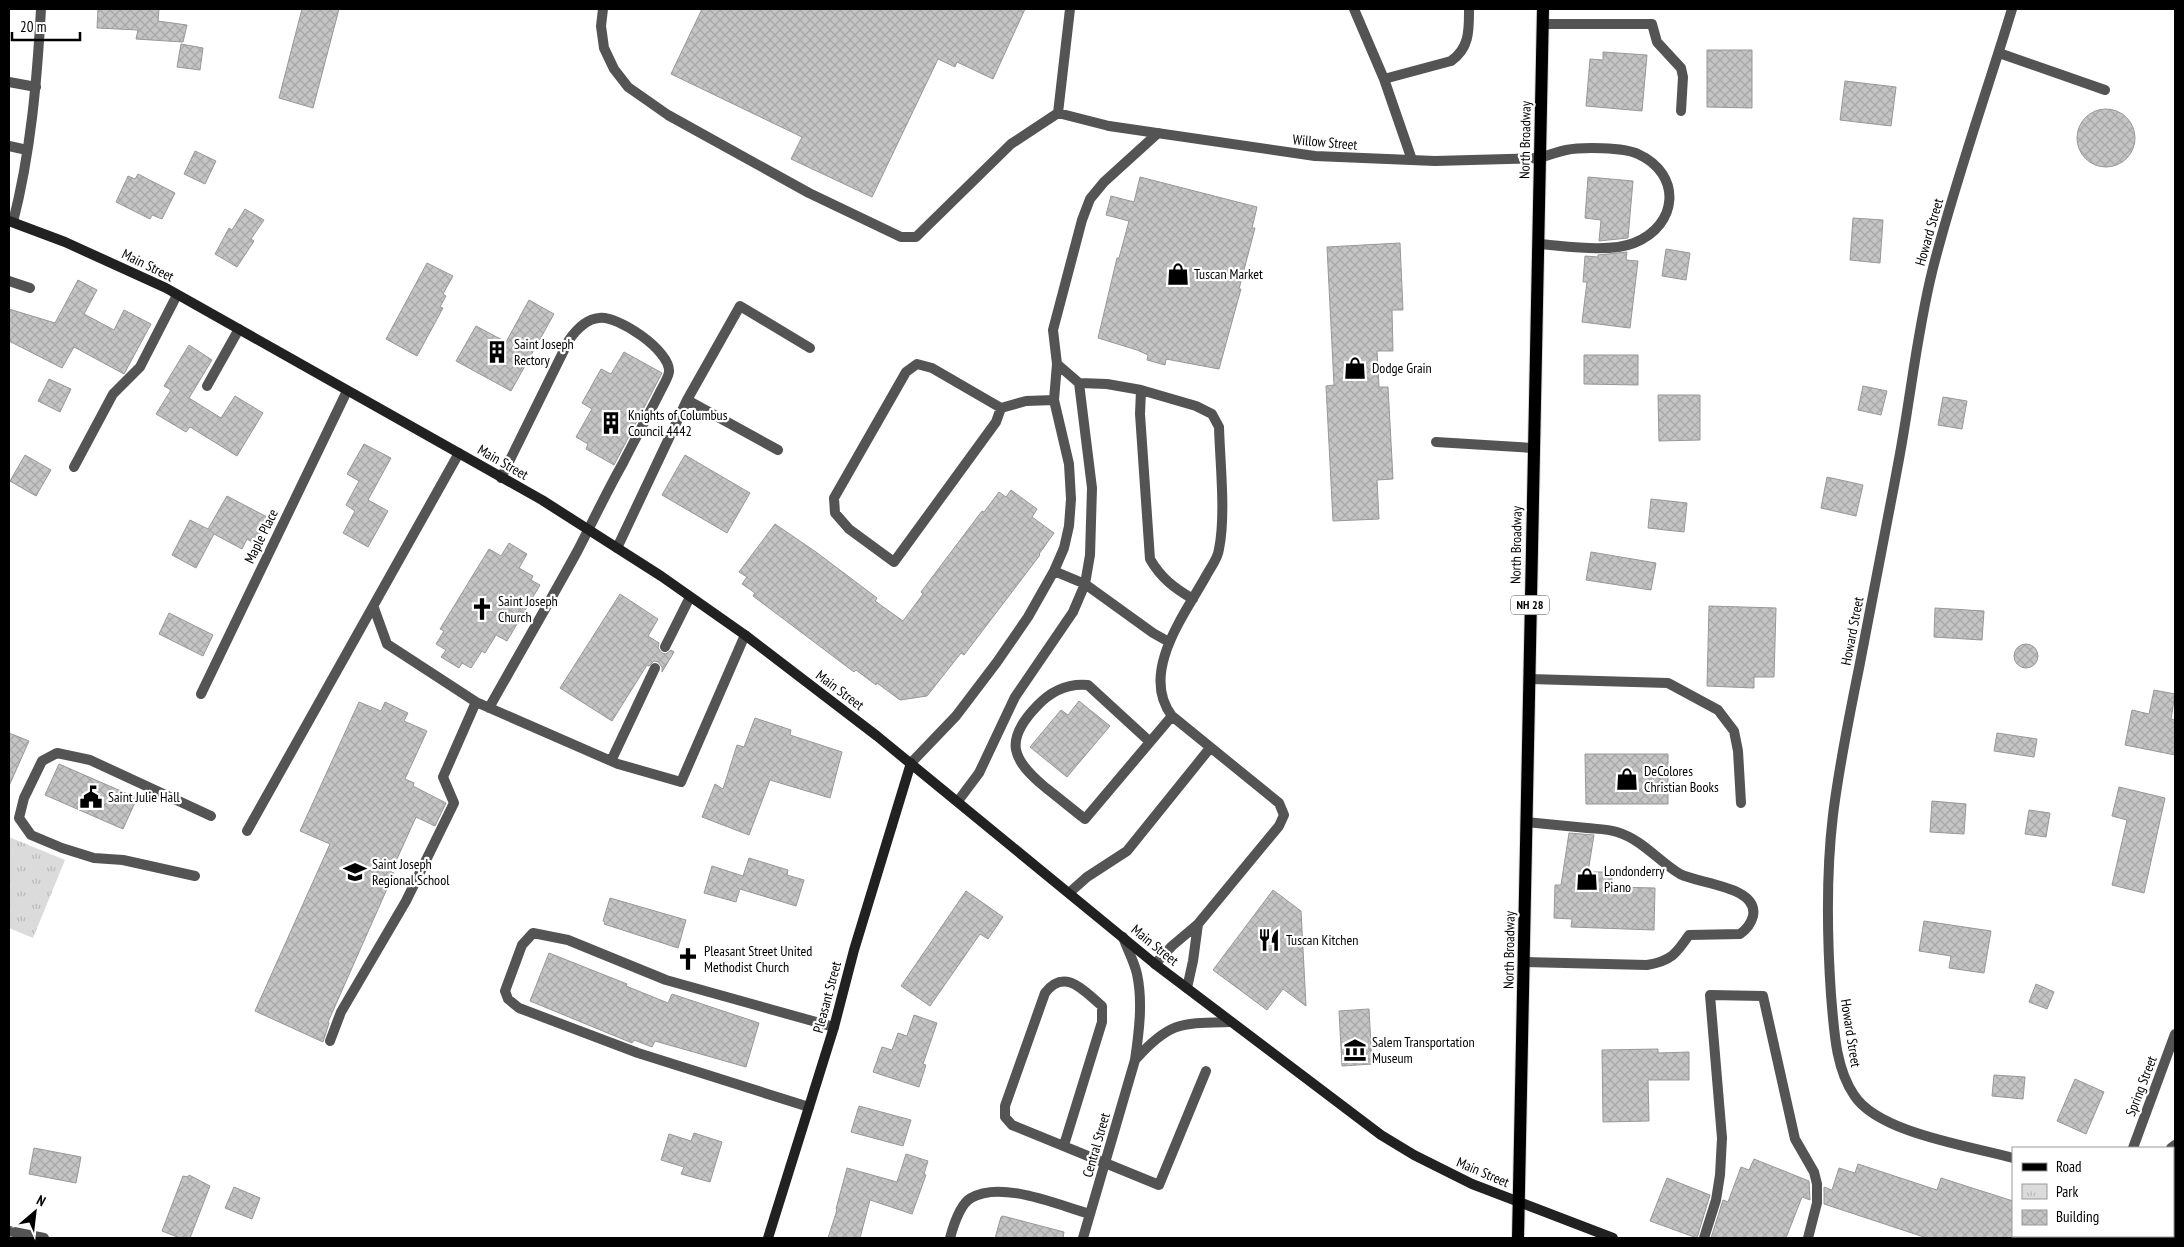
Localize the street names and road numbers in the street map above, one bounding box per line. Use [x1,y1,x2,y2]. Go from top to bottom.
street label: North Broadway [1515,100,1535,179]
street label: Willow Street [1292,130,1358,154]
street label: Howard Street [1911,196,1947,268]
street label: Main Street [119,245,177,285]
street label: Main Street [474,440,532,484]
street label: North Broadway [1506,505,1526,584]
street label: Maple Place [240,506,282,566]
street label: Howard Street [1837,595,1867,667]
road number: NH 28 [1511,596,1549,614]
street label: Main Street [812,666,868,714]
street label: North Broadway [1499,910,1519,989]
street label: Main Street [1128,920,1182,970]
street label: Pleasant Street [809,959,845,1035]
street label: Howard Street [1837,997,1865,1069]
street label: Spring Street [2121,1053,2161,1119]
street label: Central Street [1078,1110,1114,1179]
street label: Main Street [1454,1153,1512,1191]

